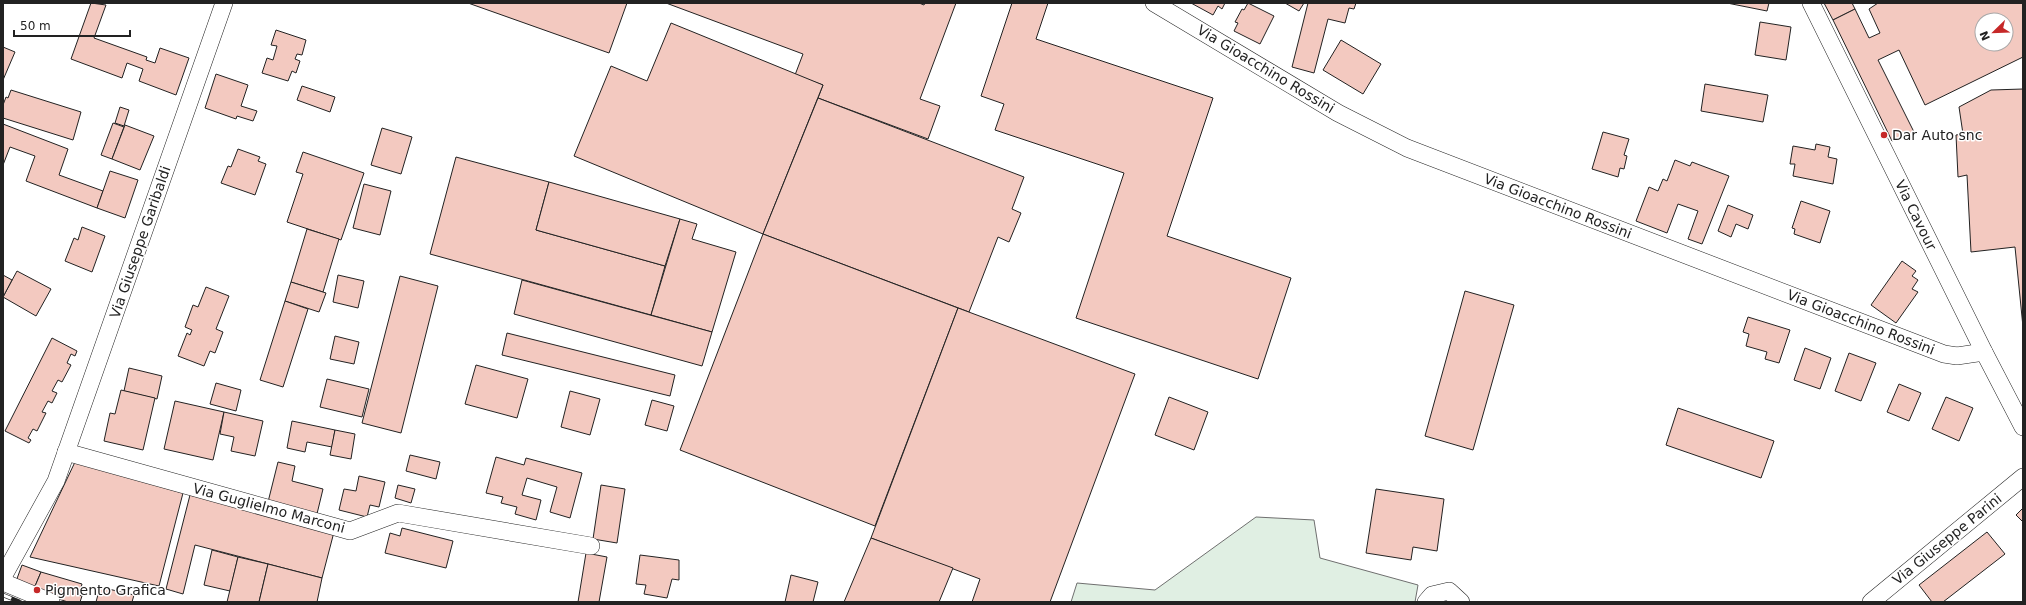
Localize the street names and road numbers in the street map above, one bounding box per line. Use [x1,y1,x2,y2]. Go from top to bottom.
street label: Via Gioacchino Rossini [1195,22,1337,116]
street label: Via Giuseppe Garibaldi [106,164,174,320]
street label: Via Gioacchino Rossini [1482,170,1634,242]
street label: Via Cavour [1892,177,1940,253]
street label: Via Gioacchino Rossini [1785,286,1937,358]
street label: Via Guglielmo Marconi [191,480,347,536]
street label: Via Giuseppe Parini [1889,490,2005,588]

